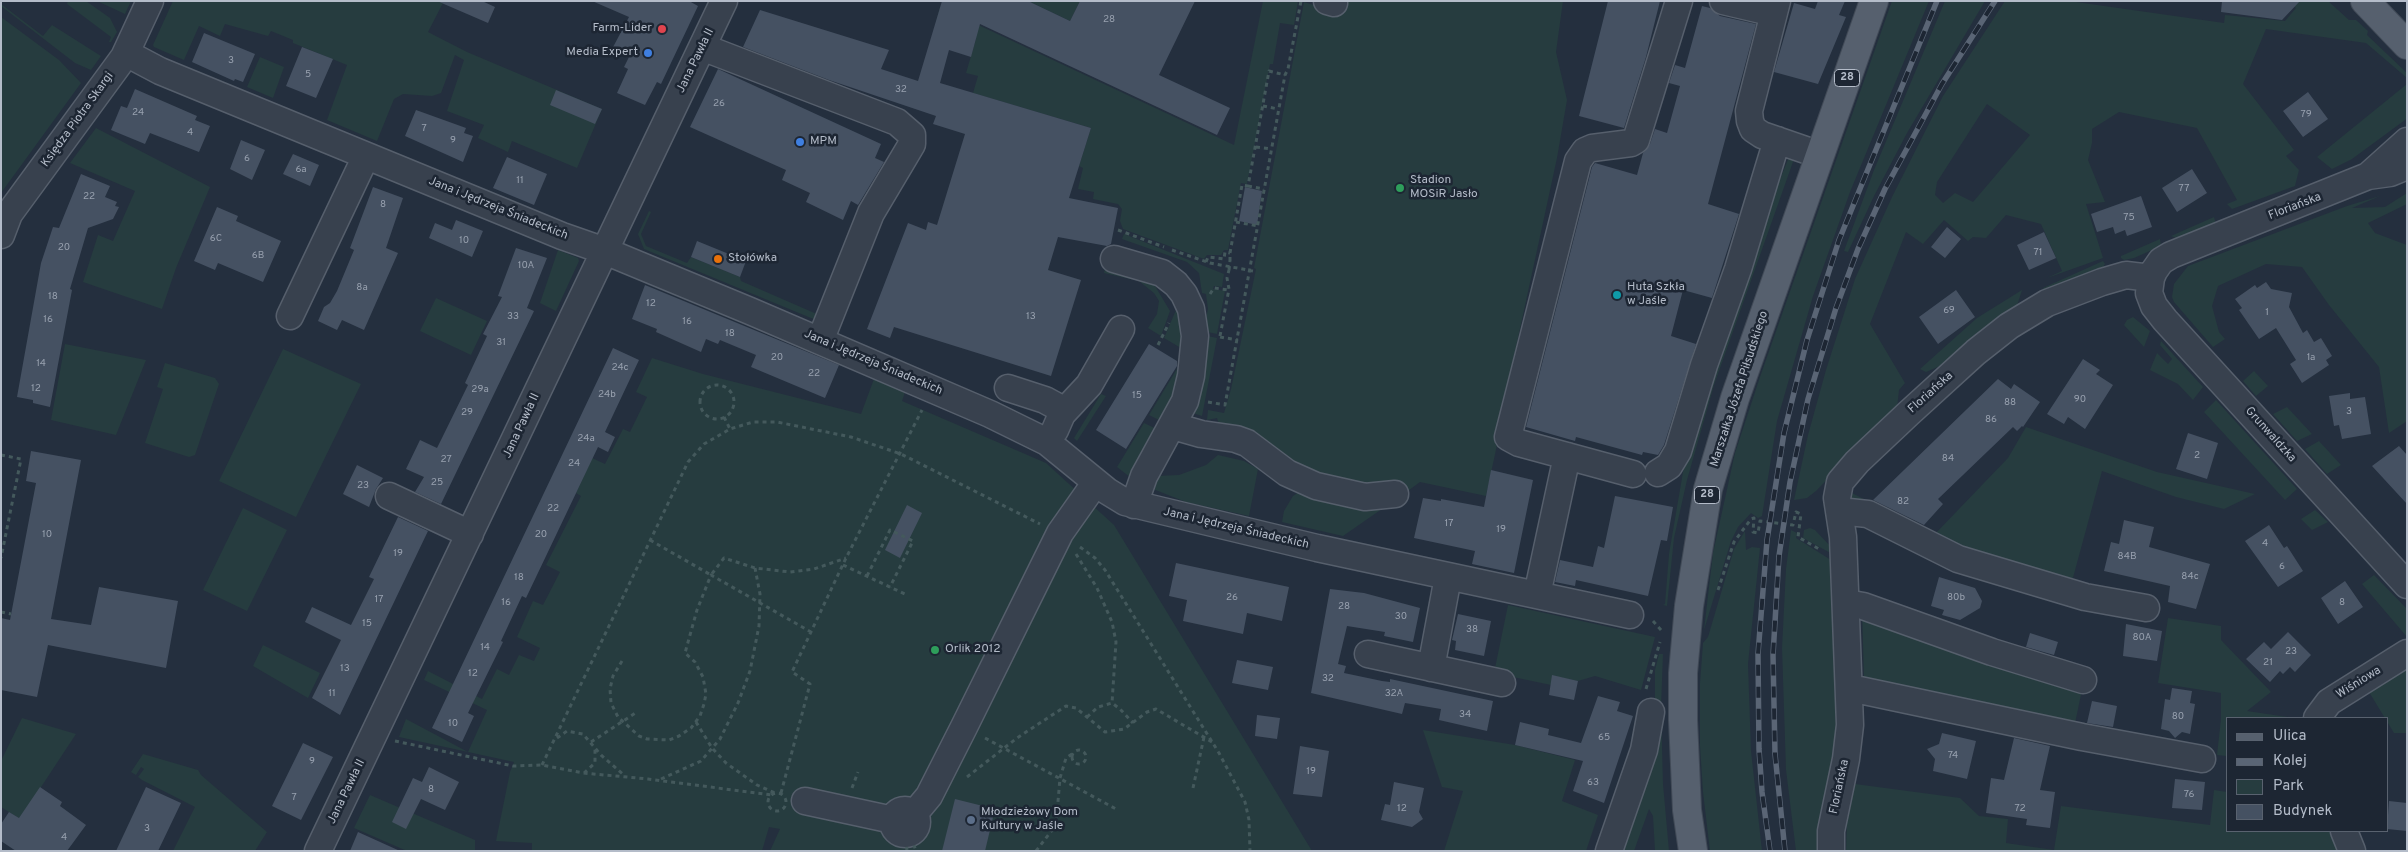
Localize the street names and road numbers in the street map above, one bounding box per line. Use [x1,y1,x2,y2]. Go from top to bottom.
street label: Jana Pawła II [674,26,718,96]
street label: Księdza Piotra Skargi [39,70,117,170]
road number: 28 [1834,70,1860,86]
street label: Jana i Jędrzeja Śniadeckich [426,174,570,244]
street label: Floriańska [2267,190,2323,224]
street label: Marszałka Józefa Piłsudskiego [1708,309,1772,469]
street label: Jana i Jędrzeja Śniadeckich [802,327,944,399]
street label: Floriańska [1906,369,1956,417]
street label: Jana Pawła II [501,391,543,461]
street label: Grunwaldzka [2241,404,2299,466]
road number: 28 [1694,486,1720,504]
street label: Jana i Jędrzeja Śniadeckich [1162,505,1310,553]
street label: Wiśniowa [2334,664,2384,702]
street label: Jana Pawła II [325,757,369,827]
street label: Floriańska [1827,758,1853,816]

